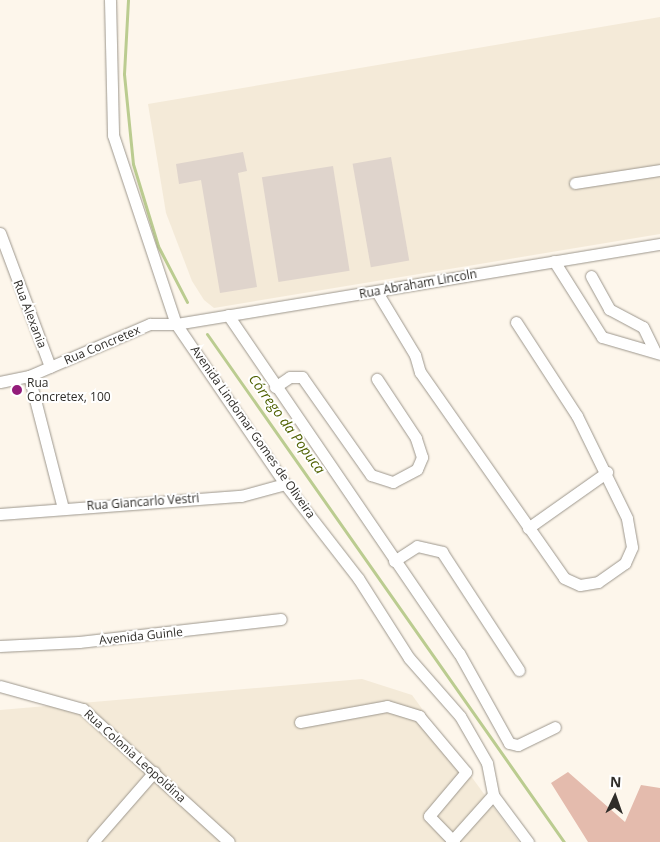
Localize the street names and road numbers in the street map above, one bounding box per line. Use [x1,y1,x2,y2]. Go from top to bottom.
street label: Rua Abraham Lincoln [358,267,478,301]
street label: Rua Alexania [10,278,50,350]
street label: Rua Concretex [62,322,142,368]
street label: Avenida Lindomar Gomes de Oliveira [188,343,318,521]
street label: Rua Giancarlo Vestri [86,491,200,513]
street label: Avenida Guinle [98,624,184,648]
street label: Rua Colonia Leopoldina [81,707,189,805]

